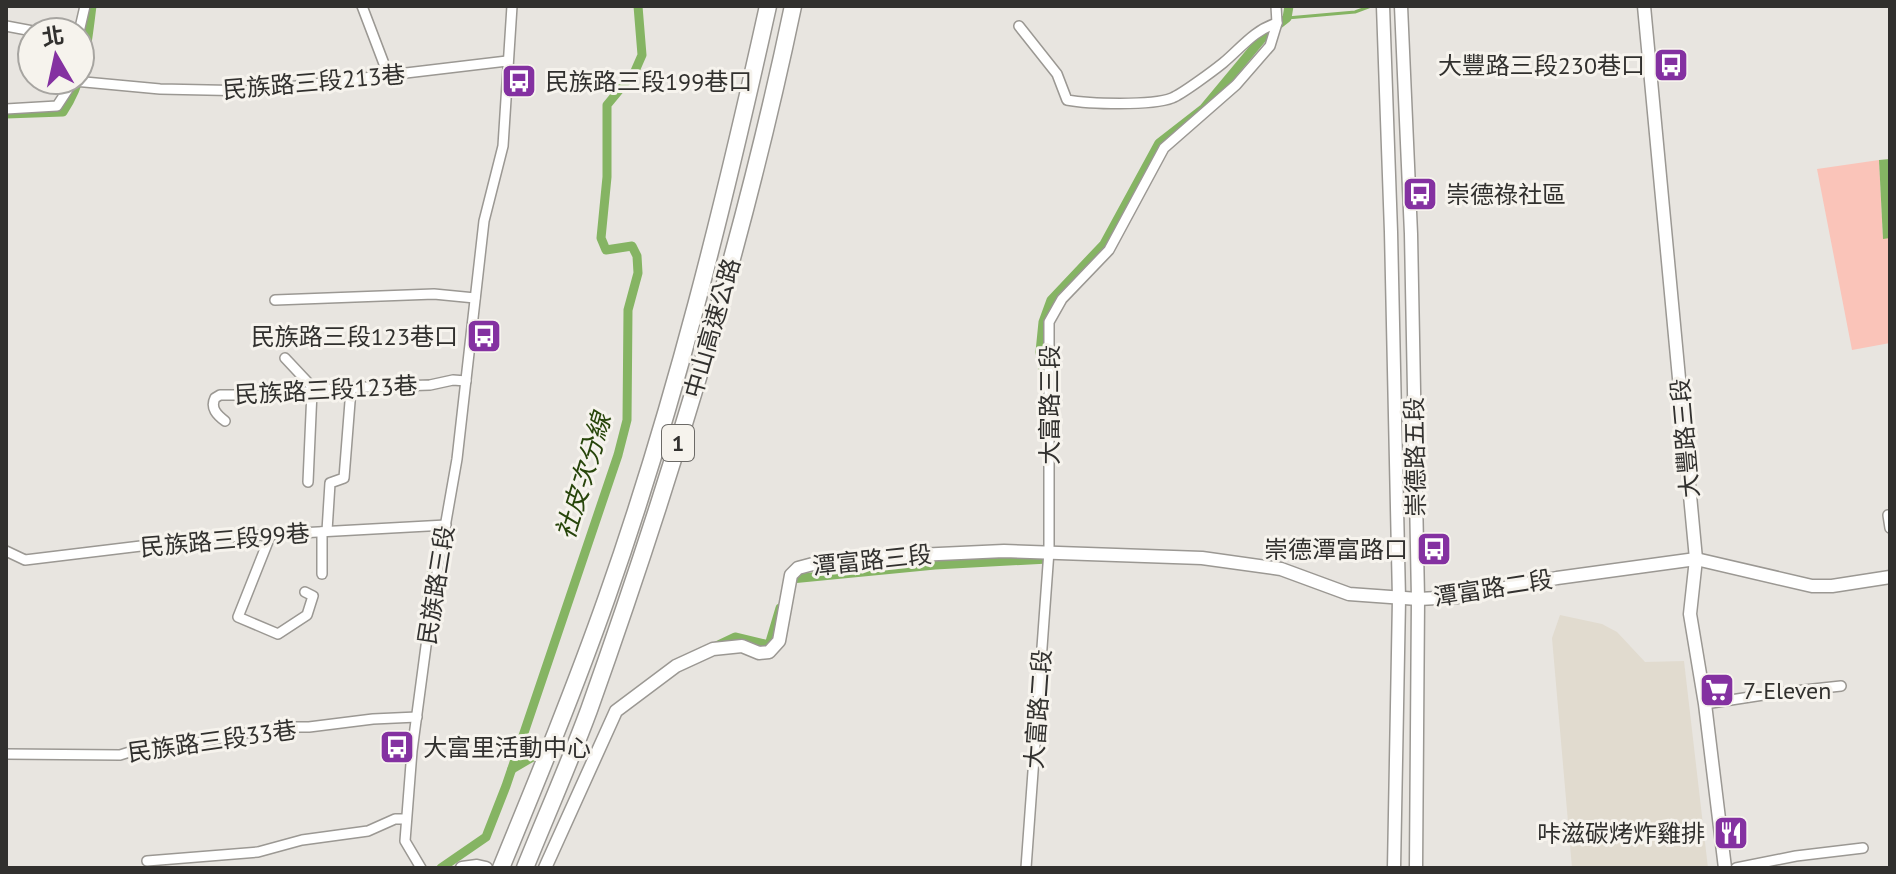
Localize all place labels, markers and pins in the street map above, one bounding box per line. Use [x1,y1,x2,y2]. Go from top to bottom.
bus stop icon: 大豐路三段230巷口 [1652,46,1690,84]
place label: 大豐路三段230巷口 [1438,50,1645,81]
bus stop icon: 民族路三段199巷口 [500,62,538,100]
place label: 民族路三段199巷口 [545,66,752,97]
bus stop icon: 崇德祿社區 [1401,175,1439,213]
place label: 崇德祿社區 [1446,179,1566,210]
bus stop icon: 民族路三段123巷口 [465,317,503,355]
place label: 民族路三段123巷口 [251,321,458,352]
bus stop icon: 崇德潭富路口 [1415,530,1453,568]
place label: 崇德潭富路口 [1264,534,1408,565]
supermarket icon: 7-Eleven [1698,671,1736,709]
place label: 7-Eleven [1743,675,1831,706]
bus stop icon: 大富里活動中心 [378,728,416,766]
place label: 大富里活動中心 [423,732,591,763]
restaurant icon: 咔滋碳烤炸雞排 [1712,814,1750,852]
place label: 咔滋碳烤炸雞排 [1537,818,1705,849]

